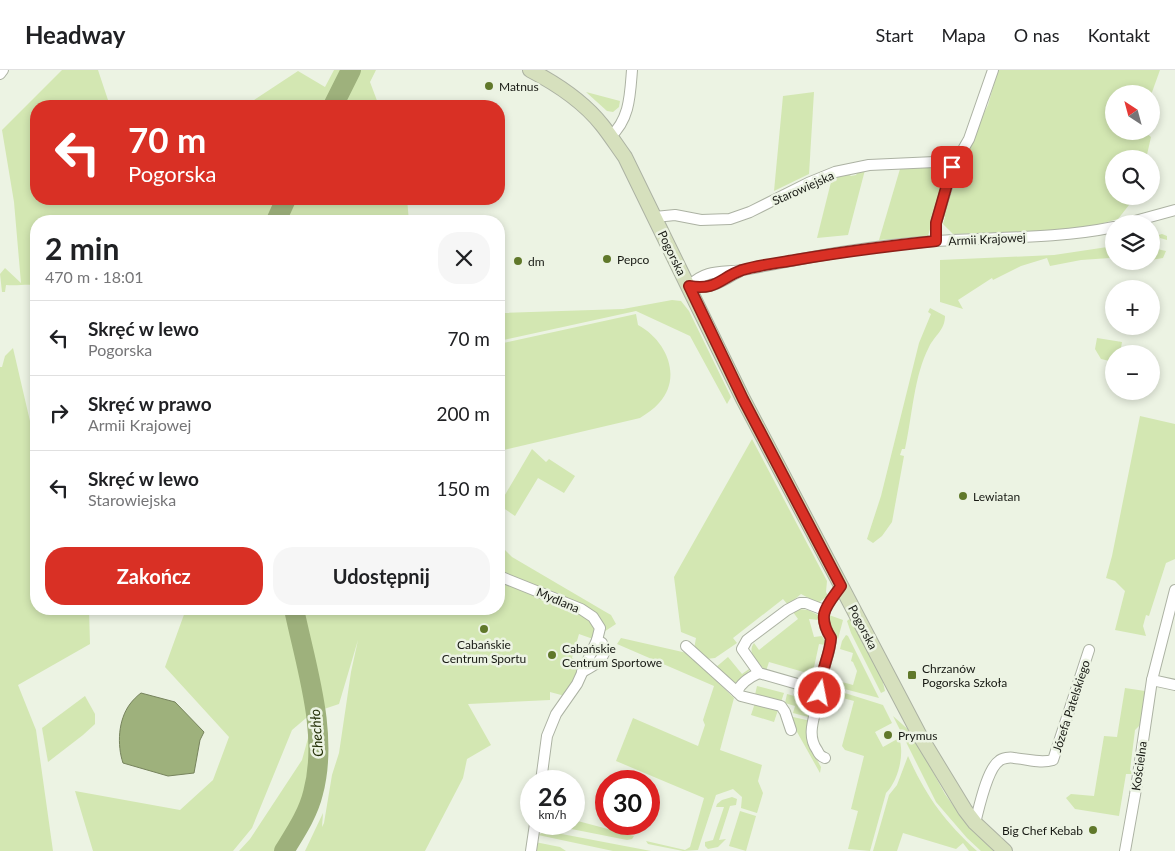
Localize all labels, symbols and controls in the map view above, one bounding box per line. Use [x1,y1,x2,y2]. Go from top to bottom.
text: Headway [25,20,125,49]
text: Start [876,24,913,46]
text: Mapa [941,24,986,46]
text: O nas [1014,24,1060,46]
text: Kontakt [1088,24,1150,46]
place label: Matnus [499,79,539,94]
marker: Matnus [483,80,495,92]
north arrow [1105,85,1160,140]
map controls [1105,85,1160,400]
text: 70 m [128,118,206,160]
icon: left [45,120,110,185]
pin [931,146,973,188]
button: search [1105,150,1160,205]
icon: arrive [938,153,966,181]
text: Pogorska [128,160,216,187]
street label: Starowiejska [770,168,836,208]
button: layers [1105,215,1160,270]
street label: Pogorska [655,228,689,278]
street label: Armii Krajowej [948,229,1026,249]
text: 2 min [45,230,119,266]
button: close [438,232,490,284]
place label: Pepco [617,252,650,267]
marker: Pepco [601,253,613,265]
place label: dm [528,254,545,269]
marker: dm [512,255,524,267]
text: 470 m · 18:01 [45,267,144,286]
button: + [1105,280,1160,335]
text: Skręć w lewo [88,317,199,340]
icon: left [45,324,73,352]
text: 70 m [447,327,490,350]
text: Pogorska [88,340,152,359]
button: − [1105,345,1160,400]
text: Skręć w prawo [88,392,212,415]
icon: right [45,399,73,427]
text: 200 m [436,402,490,425]
text: Armii Krajowej [88,415,191,434]
text: Skręć w lewo [88,467,199,490]
icon: left [45,474,73,502]
text: 150 m [436,477,490,500]
place label: Lewiatan [973,489,1020,504]
text: Starowiejska [88,490,176,509]
marker: Lewiatan [957,490,969,502]
button: Zakończ [45,547,263,605]
button: Udostępnij [273,547,490,605]
street label: Mydlana [534,584,582,616]
street label: Pogorska [845,602,881,652]
marker: Cabańskie Centrum Sportu [478,623,490,635]
place label: Cabańskie Centrum Sportu [442,637,526,666]
place label: Cabańskie Centrum Sportowe [562,641,662,670]
marker: Cabańskie Centrum Sportowe [546,649,558,661]
street label: Józefa Patelskiego [1049,658,1093,754]
place label: Chrzanów Pogorska Szkoła [922,661,1007,690]
position arrow [793,666,845,718]
marker: Chrzanów Pogorska Szkoła [906,669,918,681]
water label: Chechło [306,709,326,757]
place label: Prymus [898,728,937,743]
marker: Prymus [882,729,894,741]
street label: Kościelna [1128,740,1150,792]
speed limit sign: 30 [595,770,660,835]
text: 26 [538,781,567,811]
text: km/h [538,807,567,822]
place label: Big Chef Kebab [1002,823,1083,838]
marker: Big Chef Kebab [1087,824,1099,836]

